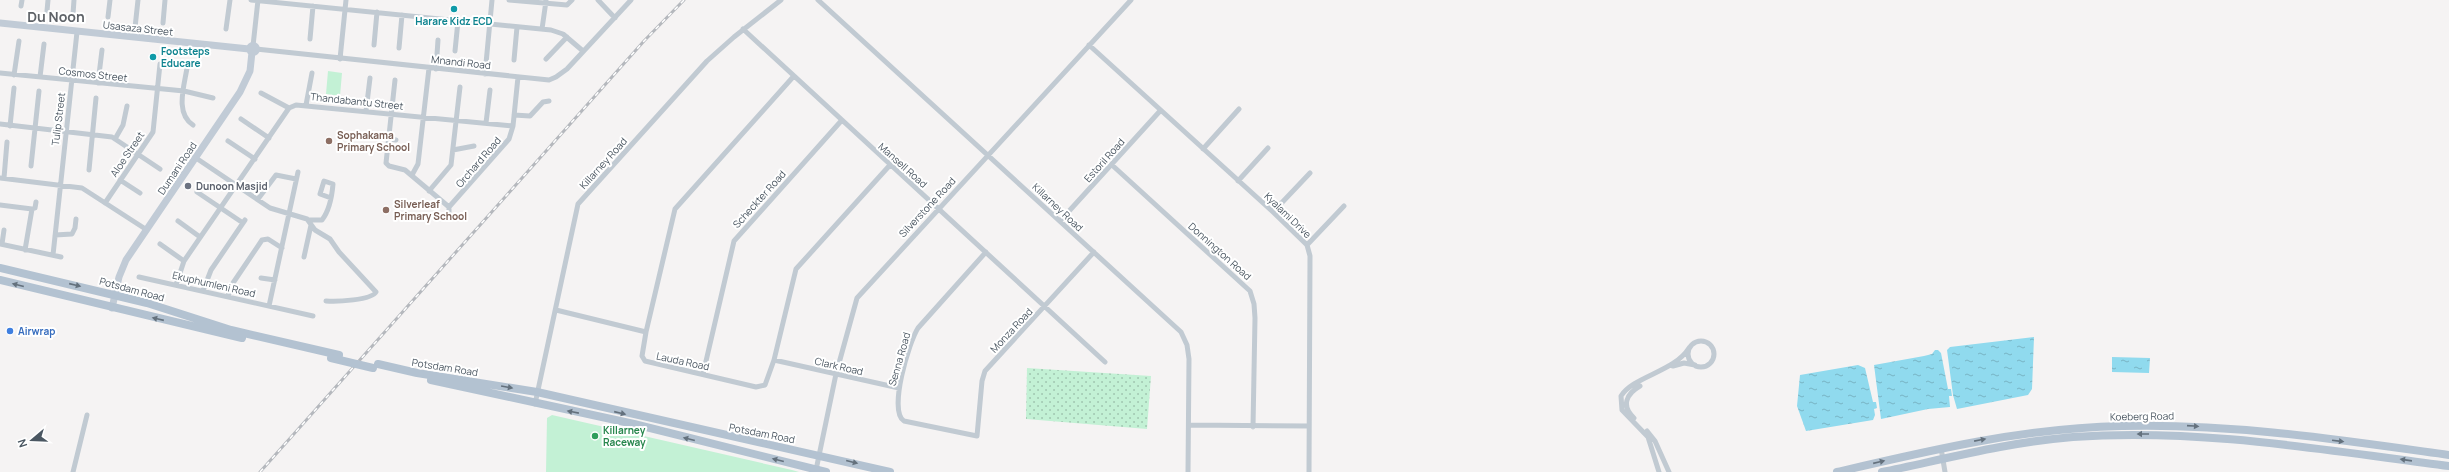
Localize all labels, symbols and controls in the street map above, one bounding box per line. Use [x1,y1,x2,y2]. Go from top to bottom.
marker: Harare Kidz ECD [449,4,459,14]
district label: Du Noon [27,7,85,26]
place label: Harare Kidz ECD [415,14,493,28]
street label: Usasaza Street [102,17,174,39]
place label: Footsteps Educare [161,44,210,70]
marker: Footsteps Educare [148,52,158,62]
street label: Mnandi Road [431,52,492,72]
street label: Cosmos Street [58,63,128,85]
street label: Thandabantu Street [310,89,404,113]
street label: Tulip Street [48,92,68,146]
place label: Sophakama Primary School [337,128,410,154]
street label: Aloe Street [107,129,147,179]
street label: Orchard Road [452,134,504,190]
street label: Killarney Road [576,134,630,192]
street label: Estoril Road [1081,135,1128,185]
marker: Sophakama Primary School [324,136,334,146]
street label: Dumani Road [154,139,200,197]
street label: Mansell Road [876,139,931,191]
street label: Scheckter Road [729,167,789,231]
street label: Silverstone Road [895,174,959,240]
place label: Dunoon Masjid [196,179,268,193]
street label: Killarney Road [1030,180,1086,234]
marker: Dunoon Masjid [183,181,193,191]
street label: Kyalami Drive [1261,189,1315,241]
place label: Silverleaf Primary School [394,197,467,223]
marker: Silverleaf Primary School [381,205,391,215]
street label: Donnington Road [1186,219,1254,283]
street label: Ekuphumleni Road [171,268,257,300]
street label: Potsdam Road [98,274,166,304]
one-way arrow [12,281,24,287]
one-way arrow [68,282,81,288]
street label: Monza Road [987,305,1035,355]
one-way arrow [152,315,164,321]
place label: Airwrap [18,324,55,338]
marker: Airwrap [5,326,15,336]
street label: Senna Road [885,331,913,387]
street label: Lauda Road [655,349,711,373]
street label: Clark Road [813,354,865,378]
street label: Potsdam Road [411,355,479,379]
one-way arrow [501,384,514,390]
street label: Koeberg Road [2110,408,2174,424]
one-way arrow [567,409,580,415]
one-way arrow [614,410,627,416]
north arrow [12,420,52,460]
street label: Potsdam Road [728,420,796,446]
place label: Killarney Raceway [603,423,646,449]
one-way arrow [2187,423,2199,430]
marker: Killarney Raceway [590,431,600,441]
one-way arrow [2136,431,2149,437]
one-way arrow [683,435,695,441]
text: N [14,437,30,450]
one-way arrow [1974,437,1986,443]
one-way arrow [2332,438,2344,444]
one-way arrow [772,457,784,463]
one-way arrow [2400,457,2412,463]
one-way arrow [1872,459,1885,465]
one-way arrow [845,460,858,466]

